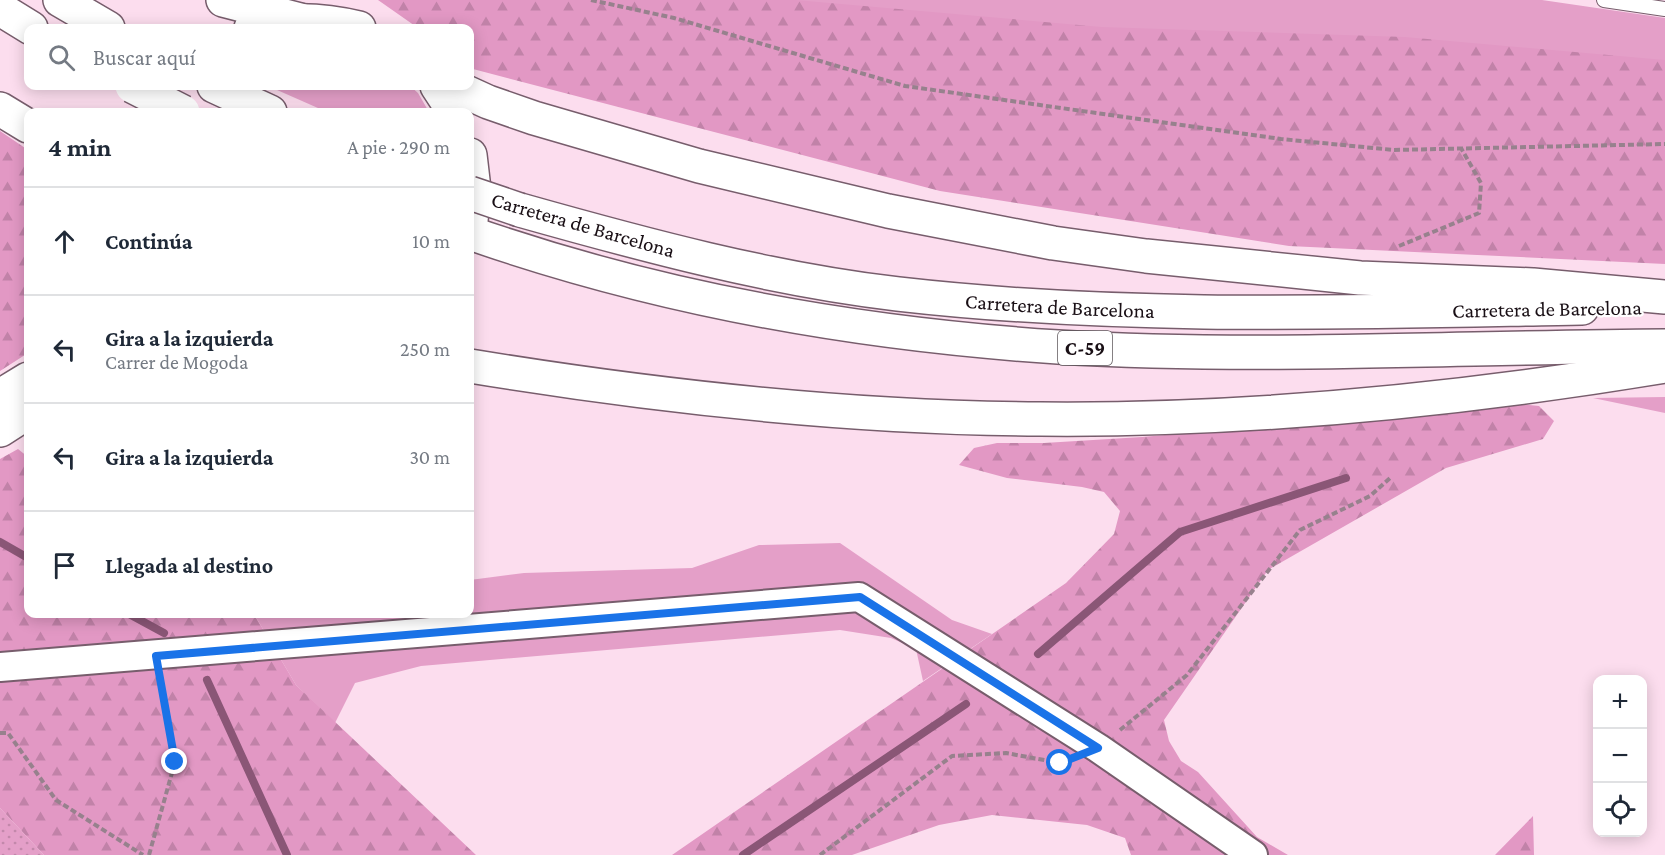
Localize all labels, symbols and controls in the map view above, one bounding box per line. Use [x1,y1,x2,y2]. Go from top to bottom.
search box [24,24,474,90]
icon: search [45,41,78,74]
text: Buscar aquí [93,45,195,70]
text: 4 min [48,133,112,162]
text: A pie · 290 m [347,136,450,158]
street label: Carretera de Barcelona [489,187,678,263]
icon: ahead [48,225,81,258]
text: Continúa [105,229,192,254]
text: 10 m [412,230,450,252]
street label: Carretera de Barcelona [964,289,1155,323]
street label: Carretera de Barcelona [1452,295,1642,323]
text: Gira a la izquierda [105,326,274,351]
road number: C-59 [1058,331,1112,365]
icon: left [48,333,81,366]
text: 250 m [400,338,450,360]
text: Carrer de Mogoda [105,351,248,373]
icon: left [48,441,81,474]
text: Gira a la izquierda [105,445,274,470]
text: 30 m [409,446,450,468]
icon: arrive [48,549,81,582]
text: Llegada al destino [105,553,273,578]
map controls [1593,675,1647,837]
button: + [1593,675,1647,729]
button: − [1593,729,1647,783]
route end [161,748,187,774]
route start [1046,749,1072,775]
button: locate [1593,783,1647,837]

